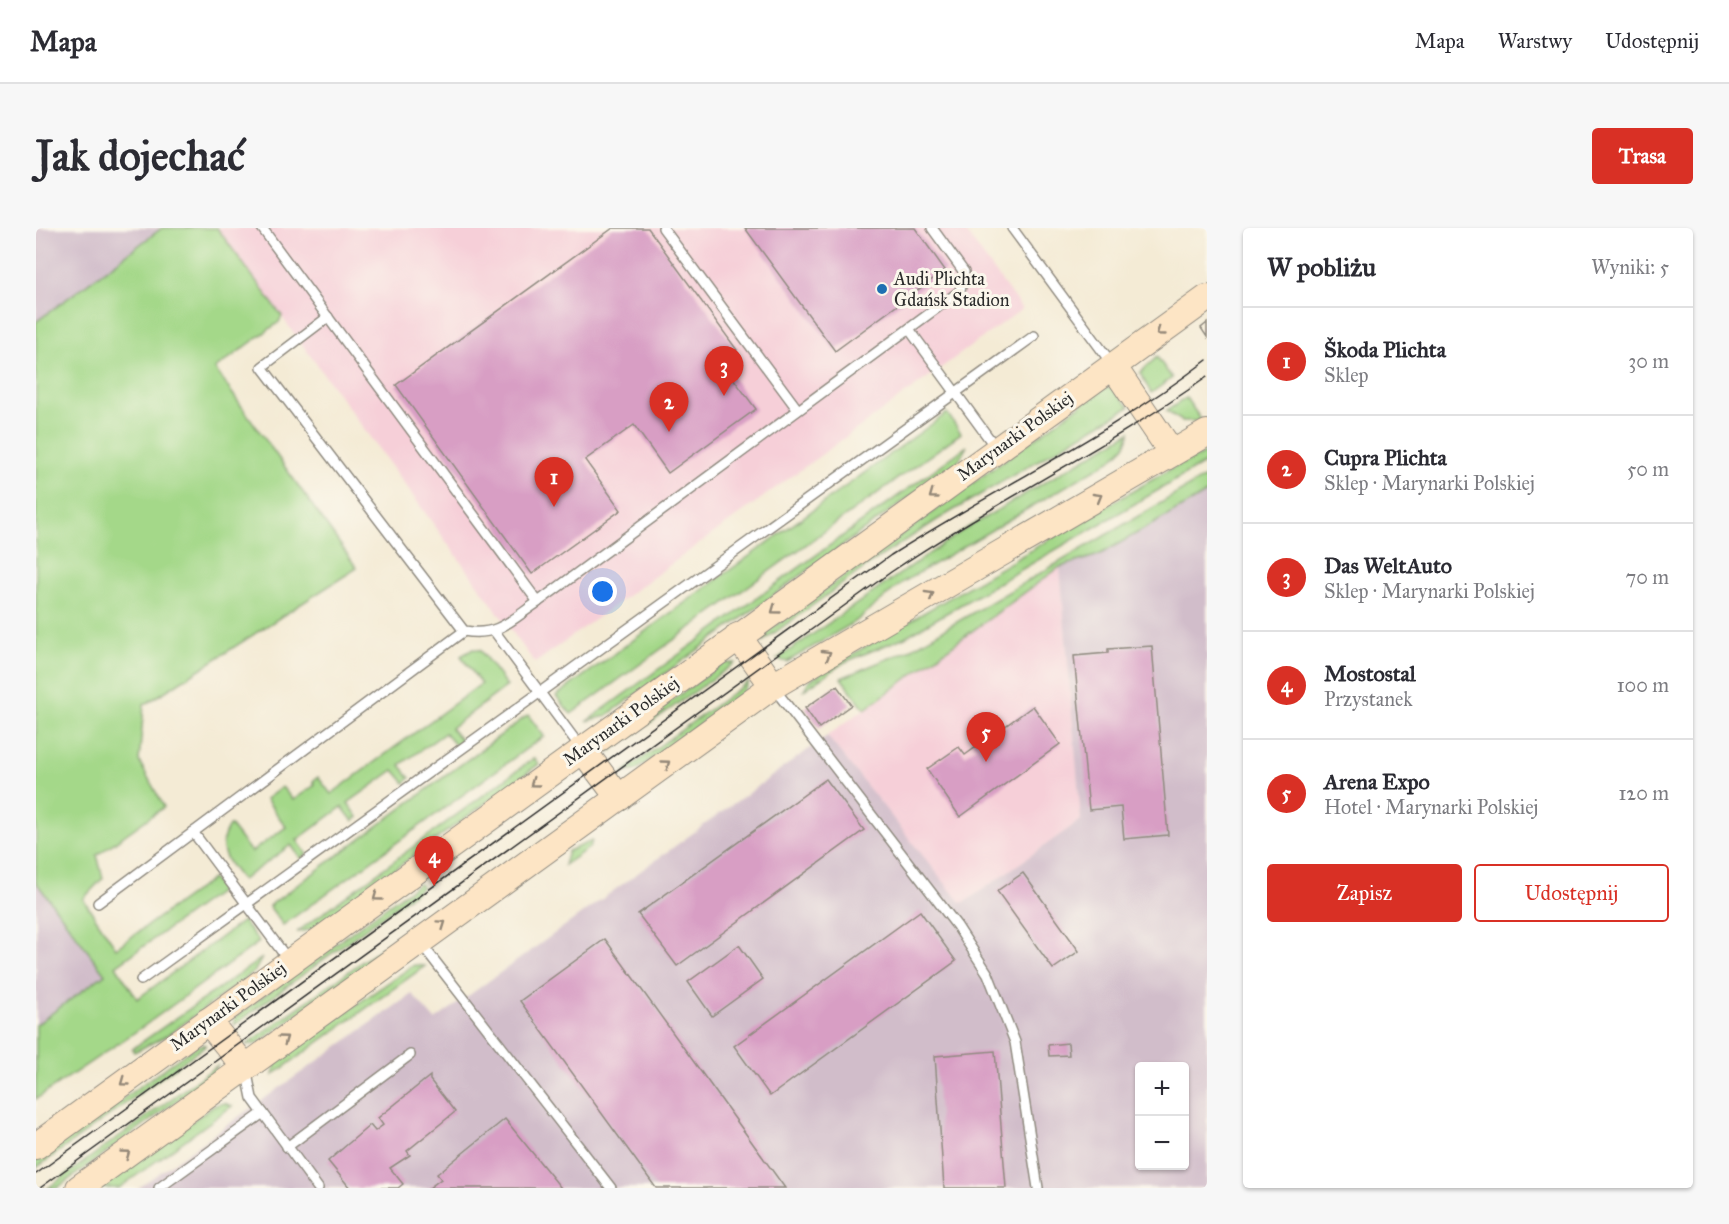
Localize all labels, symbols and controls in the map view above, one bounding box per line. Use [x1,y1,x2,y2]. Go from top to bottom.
text: Mapa [30,24,97,59]
text: Mapa [1415,28,1465,54]
text: Warstwy [1498,28,1572,54]
text: Udostępnij [1605,28,1699,54]
button: Trasa [1592,128,1693,184]
text: Jak dojechać [36,130,245,182]
text: W pobliżu [1267,251,1376,283]
text: Wyniki: 5 [1591,255,1669,279]
place label: Audi Plichta Gdańsk Stadion [893,268,1010,311]
marker: Audi Plichta Gdańsk Stadion [875,282,889,296]
one-way arrow [1156,325,1167,336]
text: Škoda Plichta [1324,336,1446,363]
pin: 3 [704,346,744,396]
text: 1 [1283,349,1290,373]
text: 30 m [1628,349,1669,373]
text: Sklep [1324,363,1368,387]
pin: 2 [650,382,688,432]
street label: Marynarki Polskiej [953,387,1077,485]
text: Cupra Plichta [1324,444,1447,471]
text: 2 [1282,457,1291,481]
text: 50 m [1627,457,1669,481]
pin: 1 [534,458,574,507]
text: Sklep · Marynarki Polskiej [1324,471,1535,495]
one-way arrow [928,488,939,499]
one-way arrow [1092,492,1102,504]
text: Das WeltAuto [1324,552,1452,579]
text: 3 [1283,565,1291,589]
text: 70 m [1626,565,1669,589]
your location [588,577,617,606]
text: Sklep · Marynarki Polskiej [1324,579,1535,603]
one-way arrow [924,591,934,602]
one-way arrow [770,603,781,614]
one-way arrow [821,650,831,661]
text: Mostostal [1324,660,1416,687]
street label: Marynarki Polskiej [559,672,683,770]
text: 4 [1281,673,1292,697]
text: 100 m [1617,673,1669,697]
text: Przystanek [1324,687,1413,711]
pin: 5 [966,712,1006,762]
one-way arrow [660,760,671,771]
text: Arena Expo [1324,768,1430,795]
one-way arrow [530,775,541,786]
text: 5 [1282,781,1291,805]
text: 120 m [1618,781,1669,805]
text: Hotel · Marynarki Polskiej [1324,795,1538,819]
pin: 4 [414,836,454,886]
button: Zapisz [1267,864,1462,922]
button: Udostępnij [1474,864,1669,922]
one-way arrow [372,890,383,901]
one-way arrow [435,920,446,931]
street label: Marynarki Polskiej [166,957,290,1055]
one-way arrow [277,1035,288,1046]
map controls [1135,1062,1189,1170]
button: + [1135,1062,1189,1116]
one-way arrow [120,1075,131,1086]
button: − [1135,1116,1189,1170]
one-way arrow [120,1150,131,1161]

